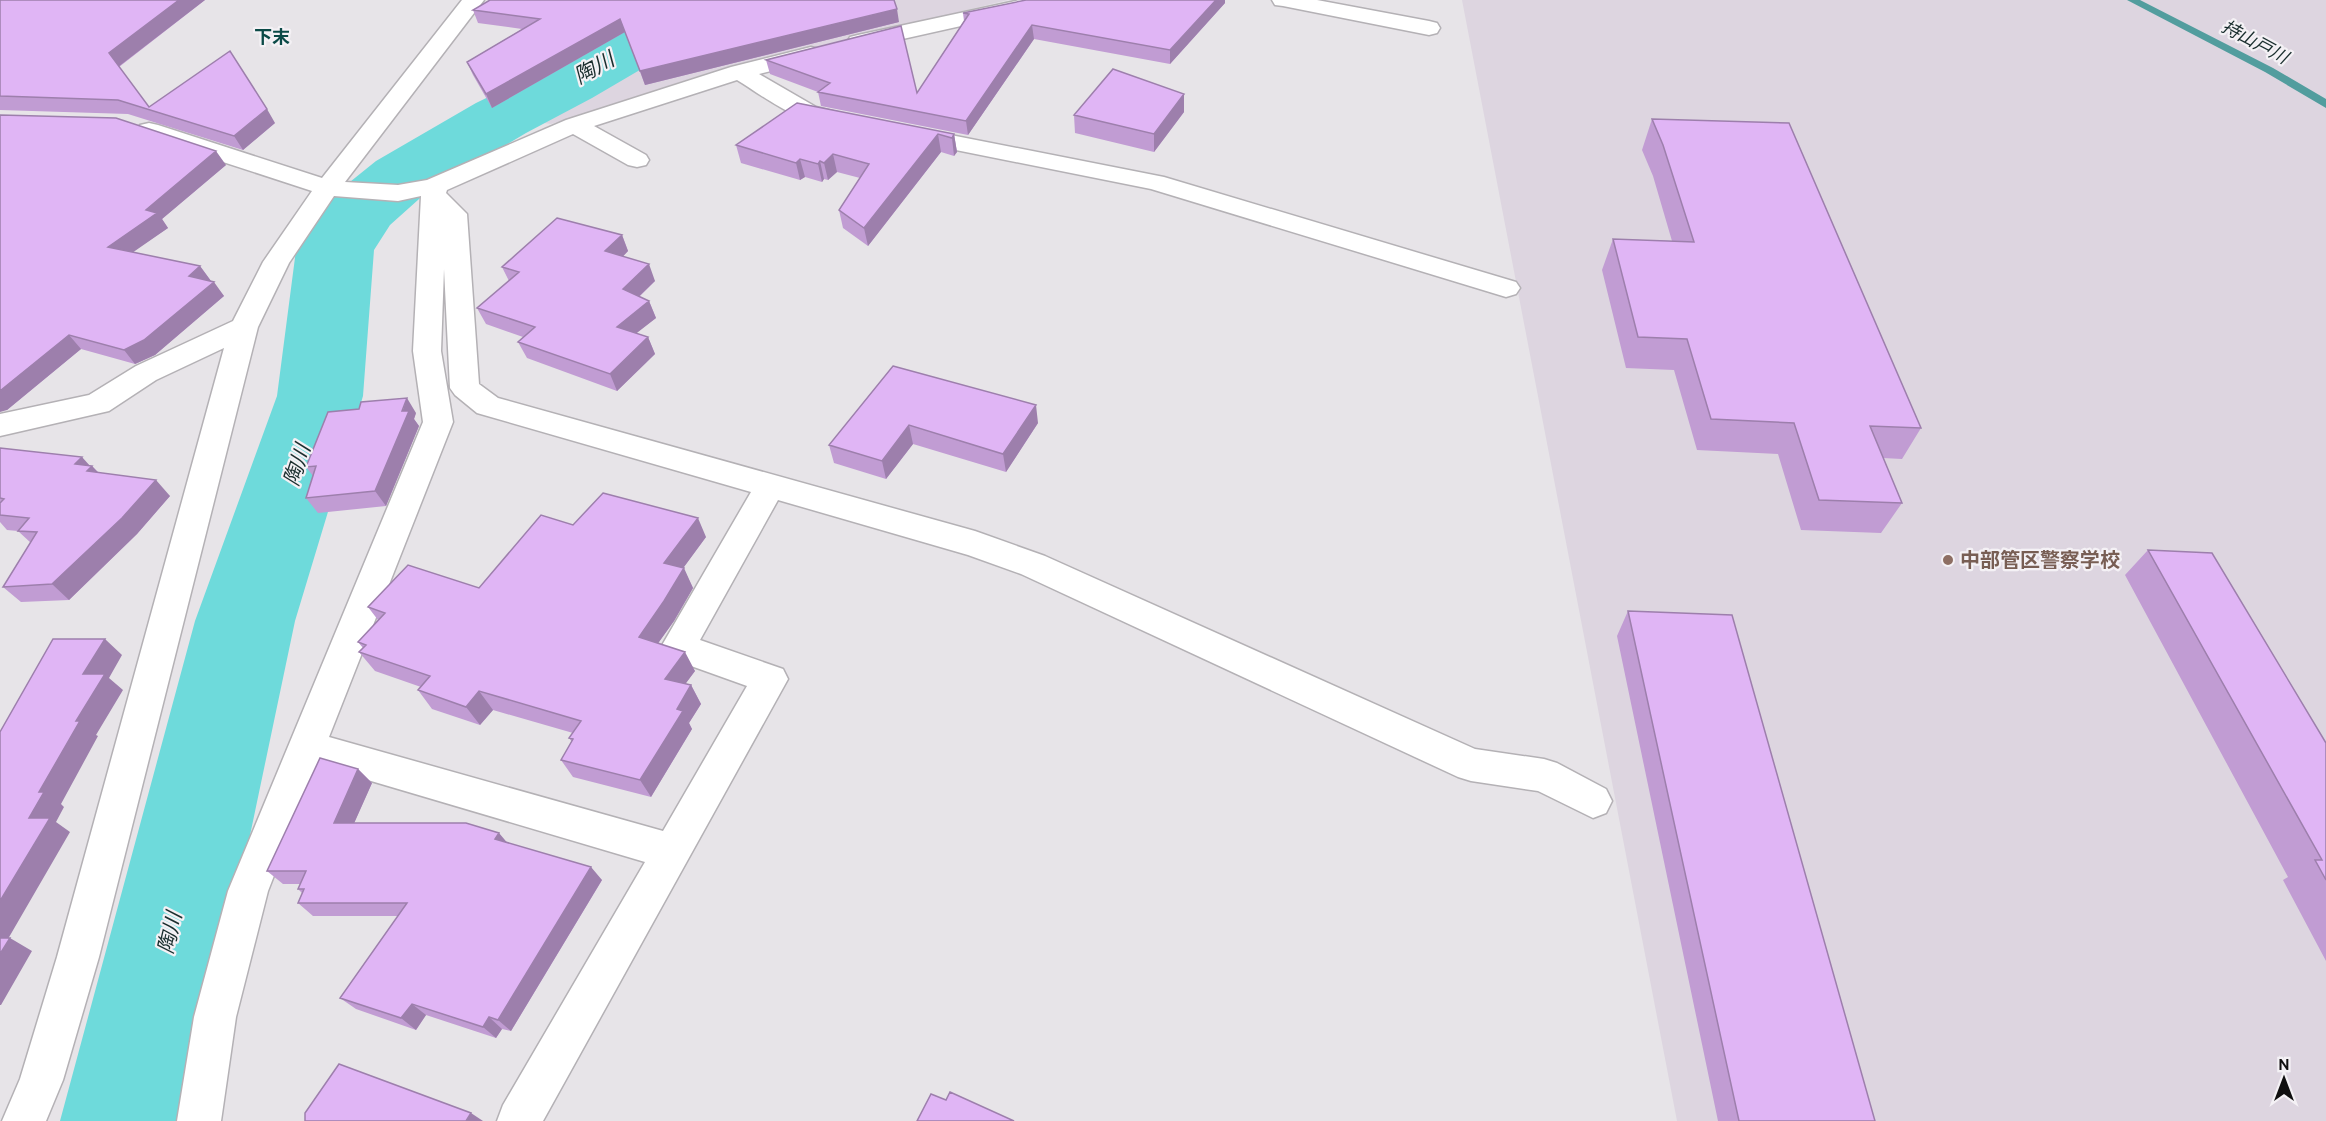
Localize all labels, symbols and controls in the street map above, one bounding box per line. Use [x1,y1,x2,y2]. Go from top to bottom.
water label: 持山戸川 [2218,15,2294,70]
district label: 下末 [254,26,290,48]
water label: 陶川 [569,45,620,89]
water label: 陶川 [278,439,316,489]
place label: 中部管区警察学校 [1960,548,2120,572]
marker: 中部管区警察学校 [1941,553,1955,567]
water label: 陶川 [153,908,187,956]
north arrow [2254,1049,2314,1109]
text: N [2278,1055,2290,1074]

